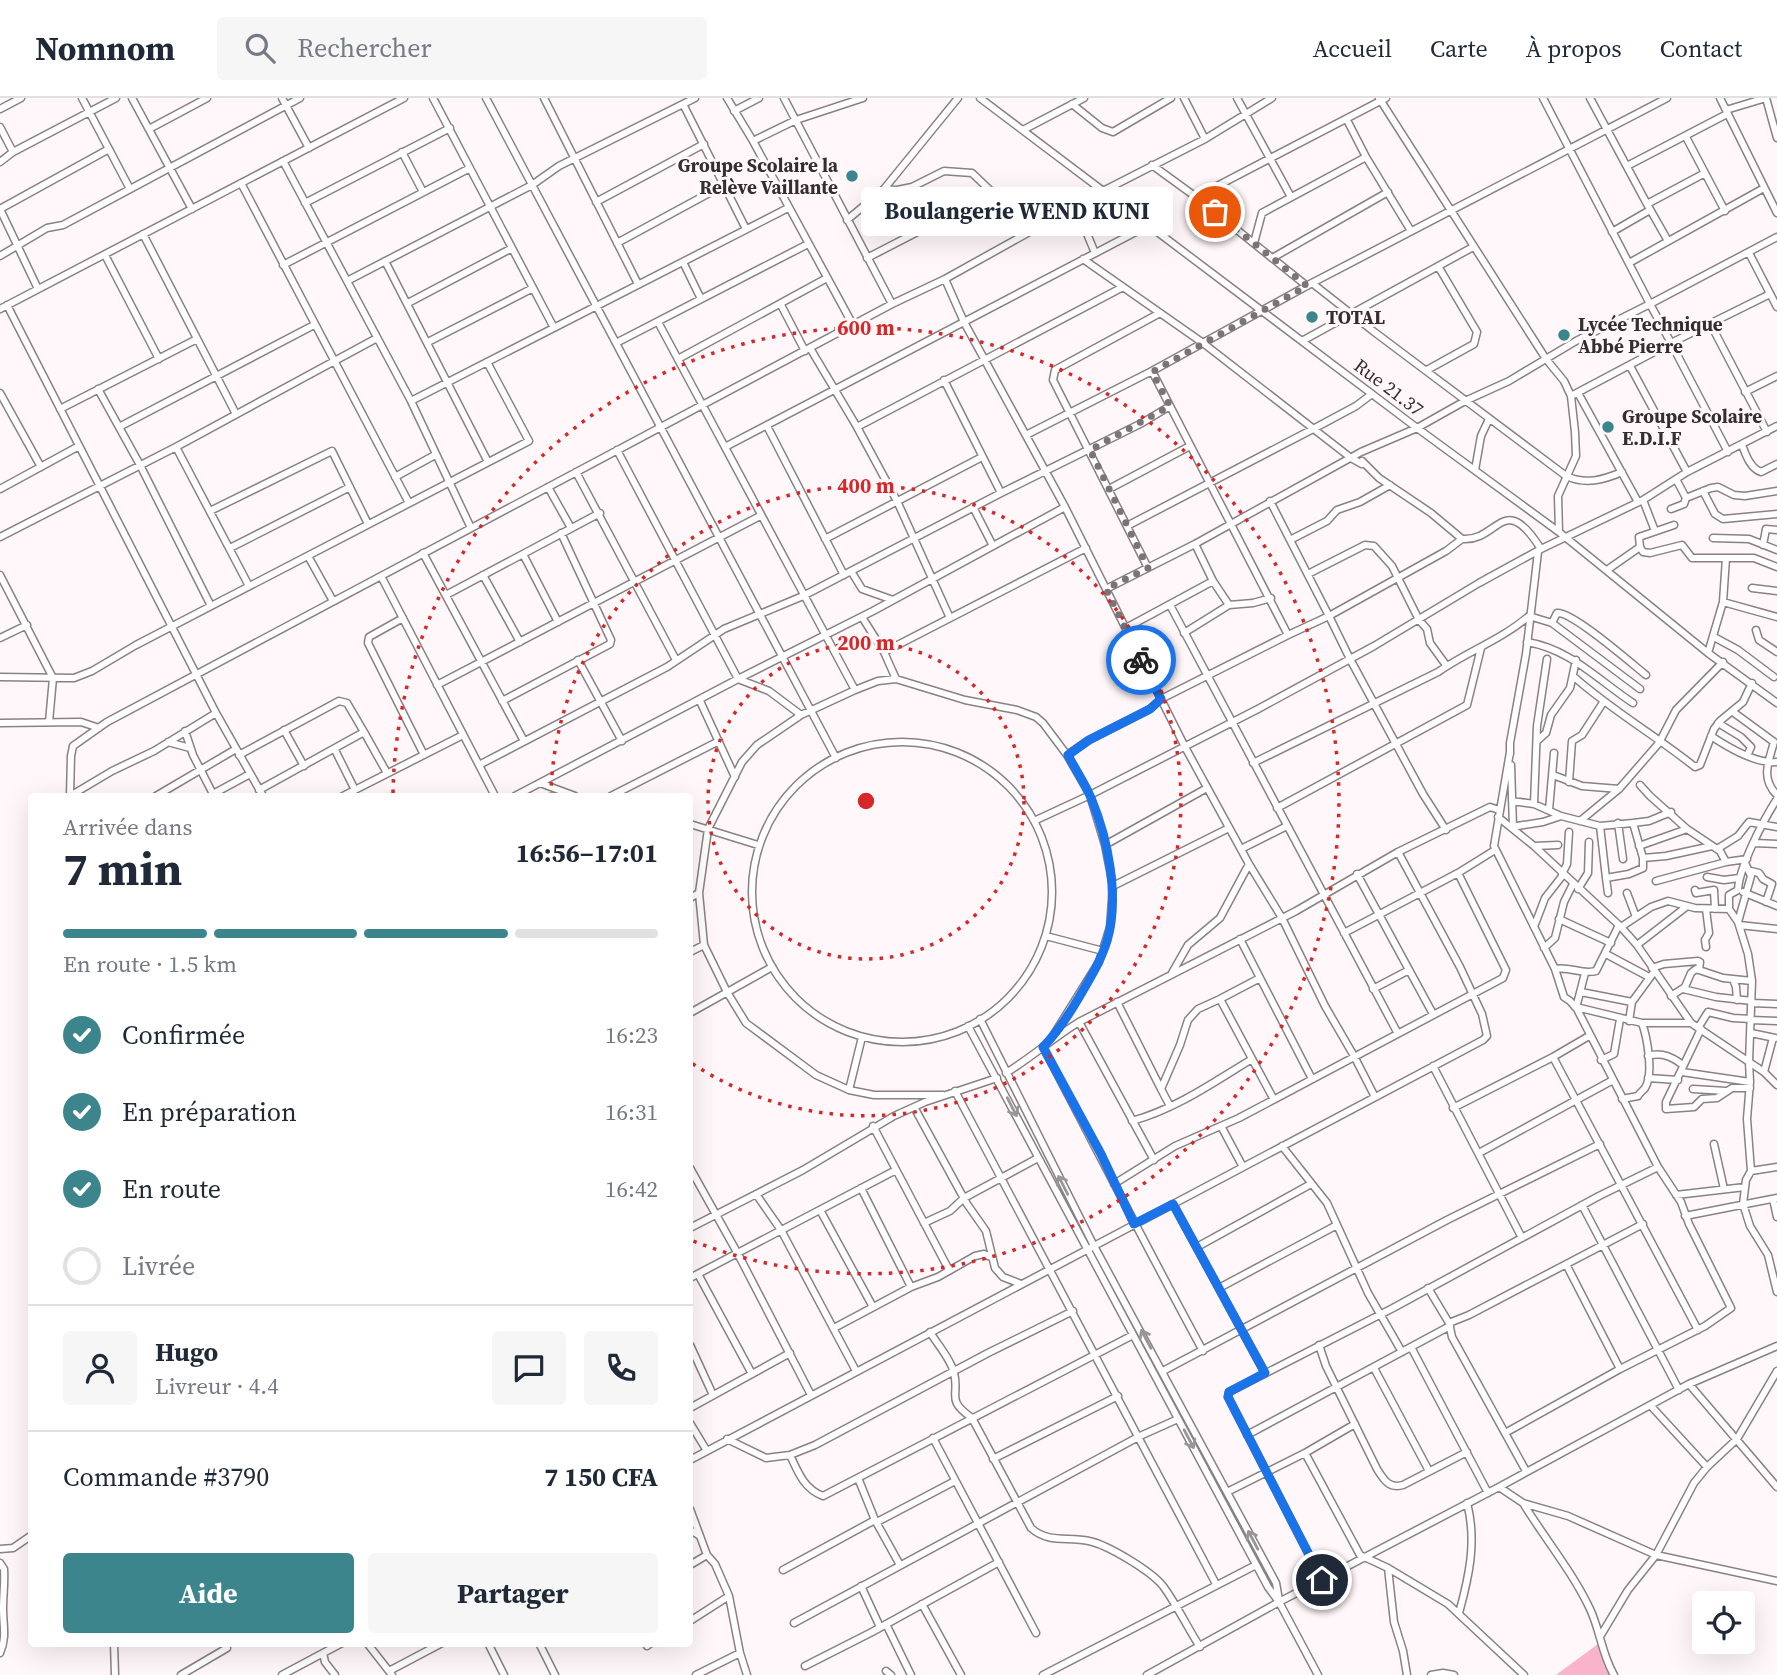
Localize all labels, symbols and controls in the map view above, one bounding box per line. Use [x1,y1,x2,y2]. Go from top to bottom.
search box [217,17,707,80]
text: Nomnom [35,26,175,71]
icon: search [241,29,279,67]
text: Rechercher [297,30,431,66]
text: Accueil [1313,32,1392,65]
text: Carte [1430,32,1488,65]
text: À propos [1526,32,1622,65]
text: Contact [1660,32,1742,65]
place label: Groupe Scolaire la Relève Vaillante [678,152,839,200]
marker: Groupe Scolaire la Relève Vaillante [844,168,860,184]
pin [1185,182,1245,242]
callout: Boulangerie WEND KUNI [862,188,1173,236]
icon: bag [1196,193,1234,231]
text: Boulangerie WEND KUNI [884,195,1150,227]
place label: TOTAL [1326,304,1385,330]
marker: TOTAL [1304,309,1320,325]
place label: Lycée Technique Abbé Pierre [1578,311,1723,359]
text: 600 m [837,313,895,342]
marker: Lycée Technique Abbé Pierre [1556,327,1572,343]
street label: Rue 21.37 [1349,352,1429,422]
place label: Groupe Scolaire E.D.I.F [1622,403,1762,451]
marker: Groupe Scolaire E.D.I.F [1600,419,1616,435]
text: 400 m [837,471,895,500]
courier [1106,625,1176,695]
text: 200 m [837,628,895,657]
icon: bike [1122,641,1160,679]
centre of rings [854,789,878,813]
text: Arrivée dans [63,811,193,843]
text: 16:56–17:01 [516,835,658,871]
text: 7 min [63,837,182,900]
text: En route · 1.5 km [63,948,237,980]
icon: check [63,1016,101,1054]
text: Confirmée [122,1017,245,1053]
text: 16:23 [605,1019,658,1051]
icon: check [63,1093,101,1131]
text: En préparation [122,1094,297,1130]
text: 16:31 [605,1096,658,1128]
one-way arrow [1006,1096,1019,1117]
icon: check [63,1170,101,1208]
text: En route [122,1171,221,1207]
text: 16:42 [605,1173,658,1205]
one-way arrow [1056,1175,1070,1196]
text: Livrée [122,1248,195,1284]
one-way arrow [1139,1329,1152,1350]
button: person [63,1331,137,1405]
button: chat [492,1331,566,1405]
button: phone [584,1331,658,1405]
text: Hugo [155,1334,218,1370]
text: Livreur · 4.4 [155,1370,279,1402]
one-way arrow [1183,1428,1196,1449]
text: Commande #3790 [63,1459,269,1495]
text: 7 150 CFA [544,1459,658,1495]
one-way arrow [1246,1530,1260,1550]
pin [1292,1550,1352,1610]
button: Aide [63,1553,354,1633]
button: Partager [368,1553,658,1633]
icon: home [1303,1561,1341,1599]
map controls [1692,1591,1755,1654]
button: locate [1692,1591,1755,1654]

